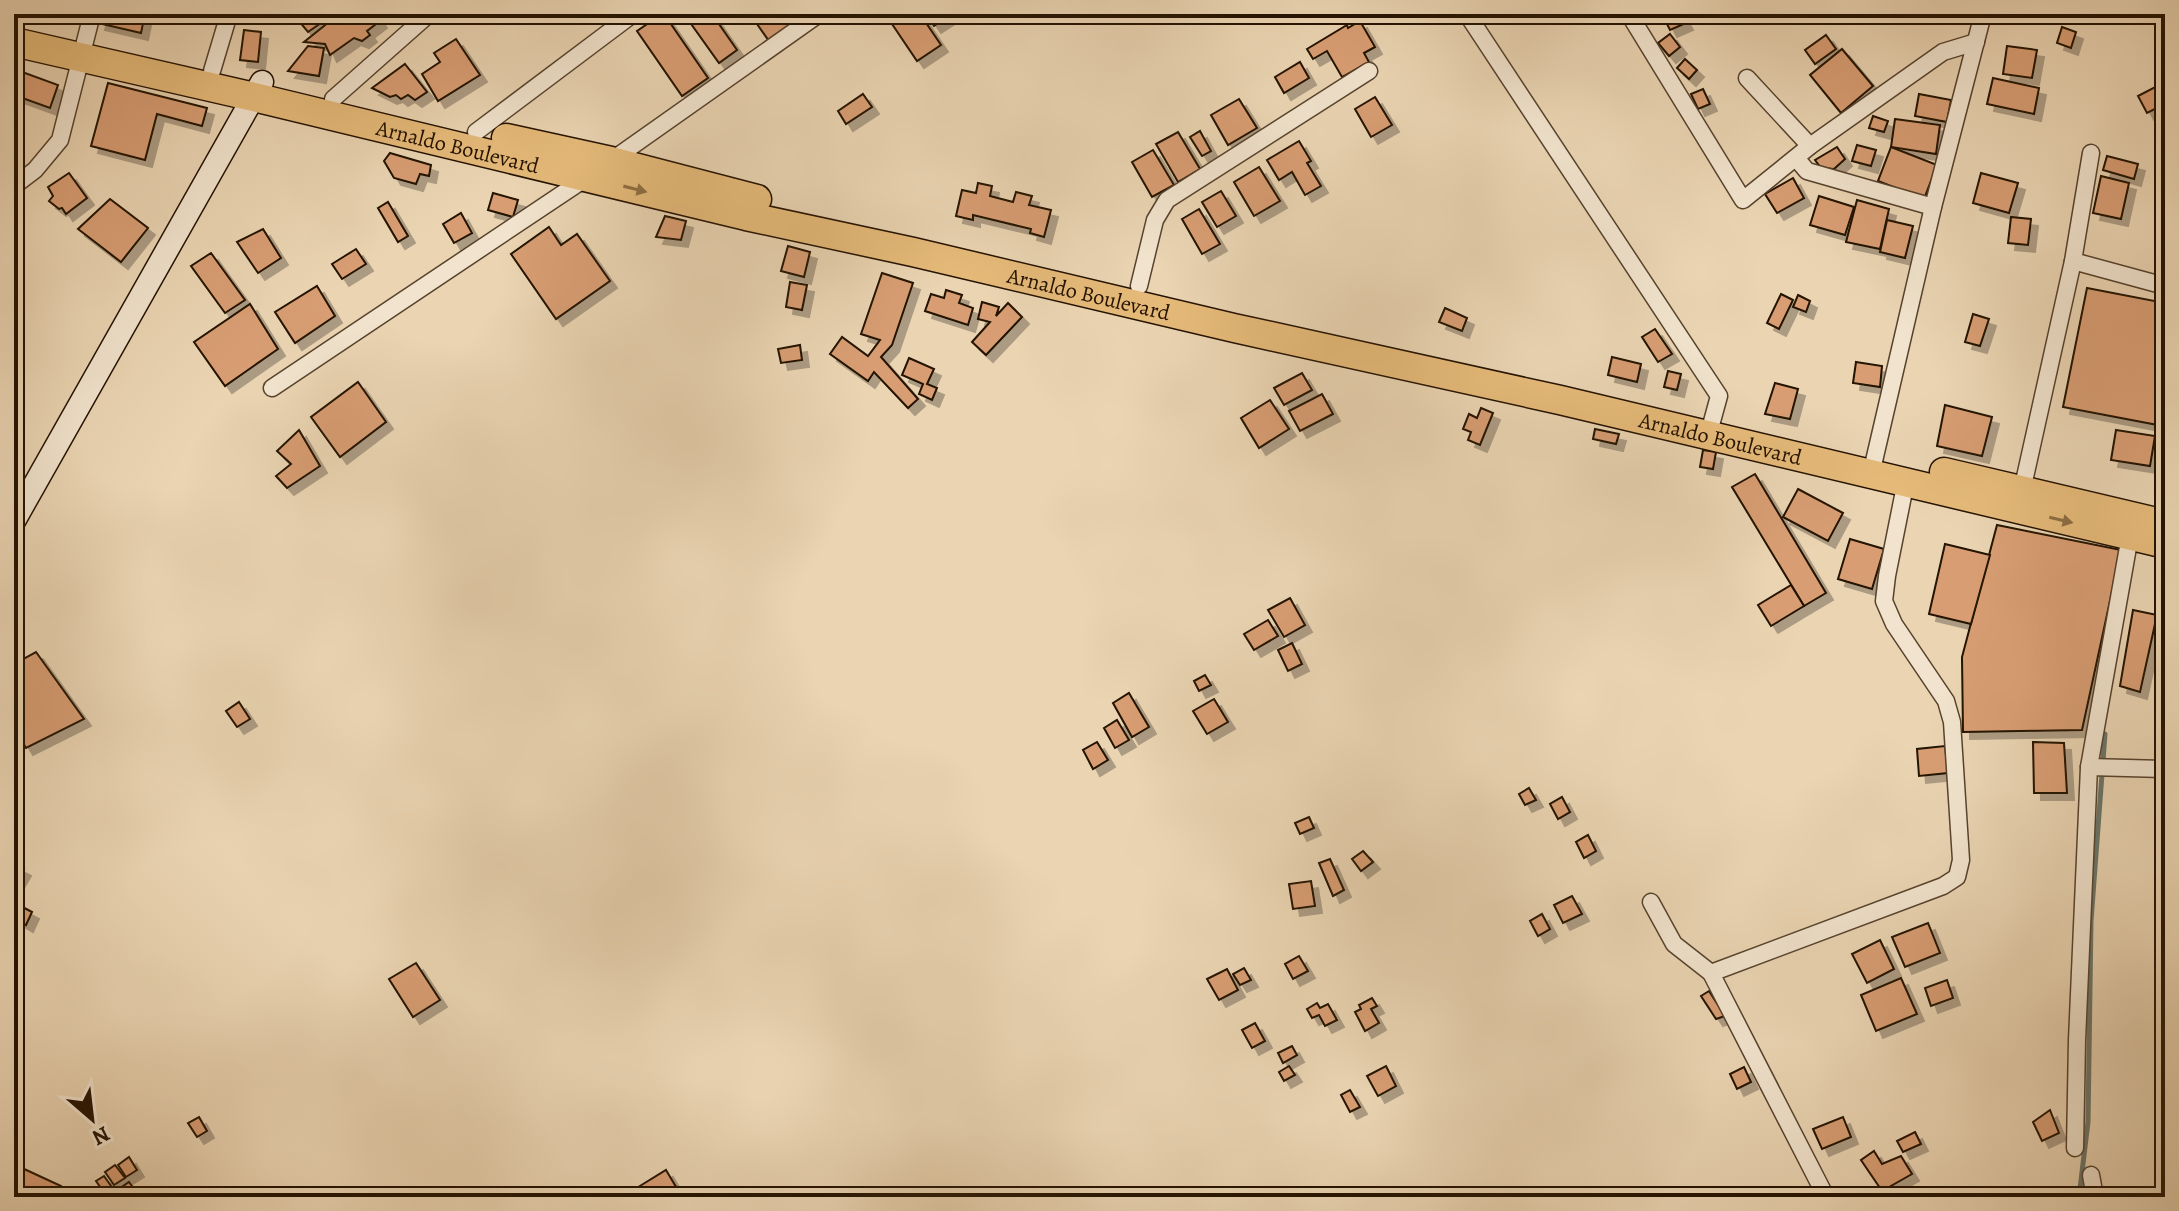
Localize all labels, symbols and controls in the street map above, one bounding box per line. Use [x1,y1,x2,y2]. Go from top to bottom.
street label: Arnaldo Boulevard [372,113,542,181]
one-way arrow [622,183,647,196]
street label: Arnaldo Boulevard [1003,261,1173,328]
street label: Arnaldo Boulevard [1635,405,1805,473]
one-way arrow [2048,514,2073,526]
north arrow [52,1079,132,1159]
text: N [87,1119,115,1153]

